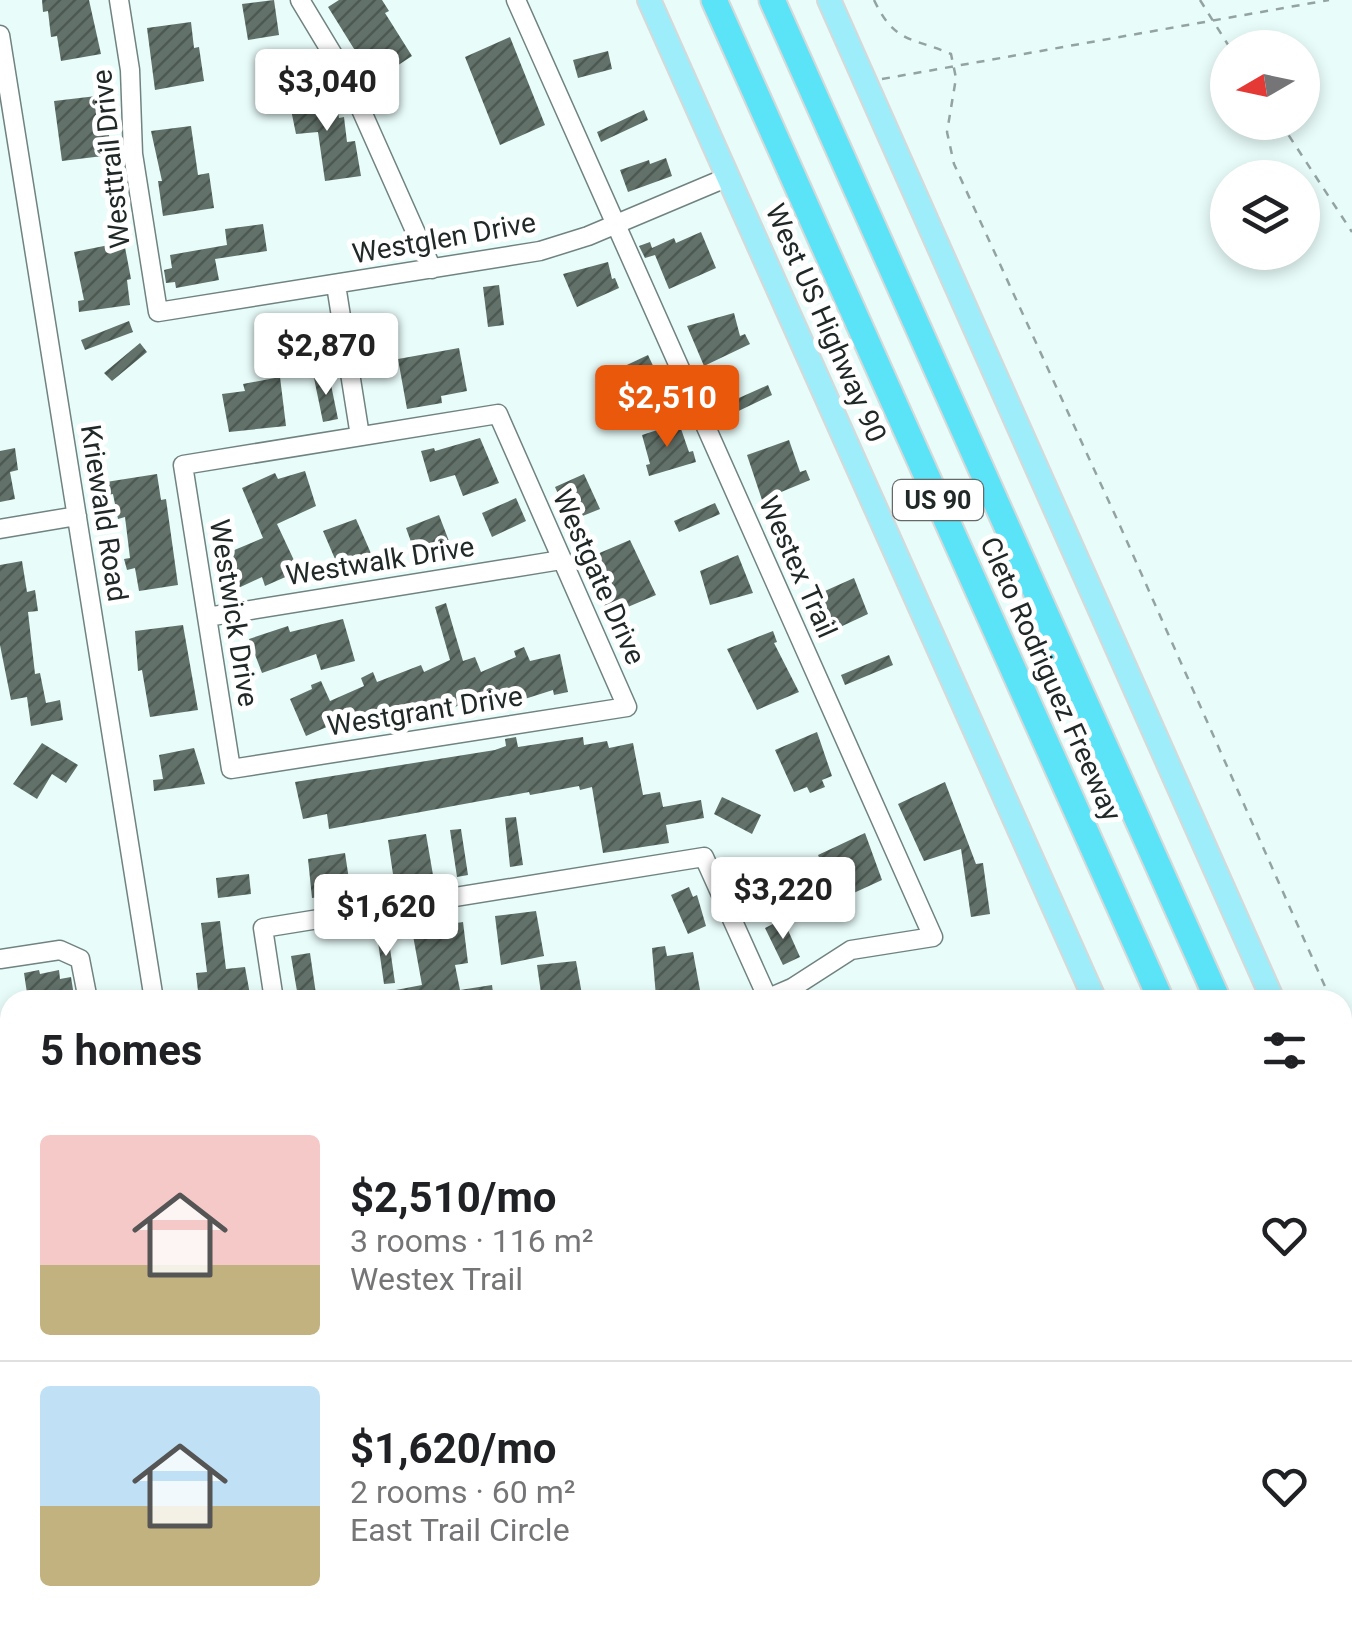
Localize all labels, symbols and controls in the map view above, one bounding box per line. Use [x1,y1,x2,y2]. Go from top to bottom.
north arrow [1210,30,1320,140]
map controls [1210,30,1320,270]
pin: $3,040 [246,49,408,134]
text: $3,040 [277,62,377,100]
street label: Westtrail Drive [85,68,137,250]
button: layers [1210,160,1320,270]
street label: West US Highway 90 [759,199,893,447]
street label: Westglen Drive [350,206,538,270]
pin: $2,870 [245,313,407,398]
text: $2,870 [276,326,376,364]
pin: $2,510 [586,365,748,450]
text: $2,510 [617,378,717,416]
street label: Kriewald Road [74,422,134,604]
road number: US 90 [893,480,983,520]
street label: Westgate Drive [546,485,652,669]
street label: Westex Trail [752,491,844,643]
street label: Westwick Drive [203,517,265,709]
street label: Westwalk Drive [284,530,476,592]
street label: Cleto Rodriguez Freeway [973,532,1129,826]
street label: Westgrant Drive [325,679,525,743]
pin: $3,220 [702,857,864,942]
text: $3,220 [733,870,833,908]
pin: $1,620 [305,874,467,959]
text: $1,620 [336,887,436,925]
icon: filters [1257,1023,1312,1078]
text: 5 homes [40,1026,202,1075]
text: $2,510/mo [350,1173,557,1222]
icon: home [120,1175,240,1295]
icon: heart [1257,1208,1312,1263]
text: 3 rooms · 116 m² [350,1222,593,1260]
text: Westex Trail [350,1260,523,1298]
text: $1,620/mo [350,1424,557,1473]
icon: home [120,1426,240,1546]
icon: heart [1257,1459,1312,1514]
text: 2 rooms · 60 m² [350,1473,575,1511]
text: East Trail Circle [350,1511,570,1549]

